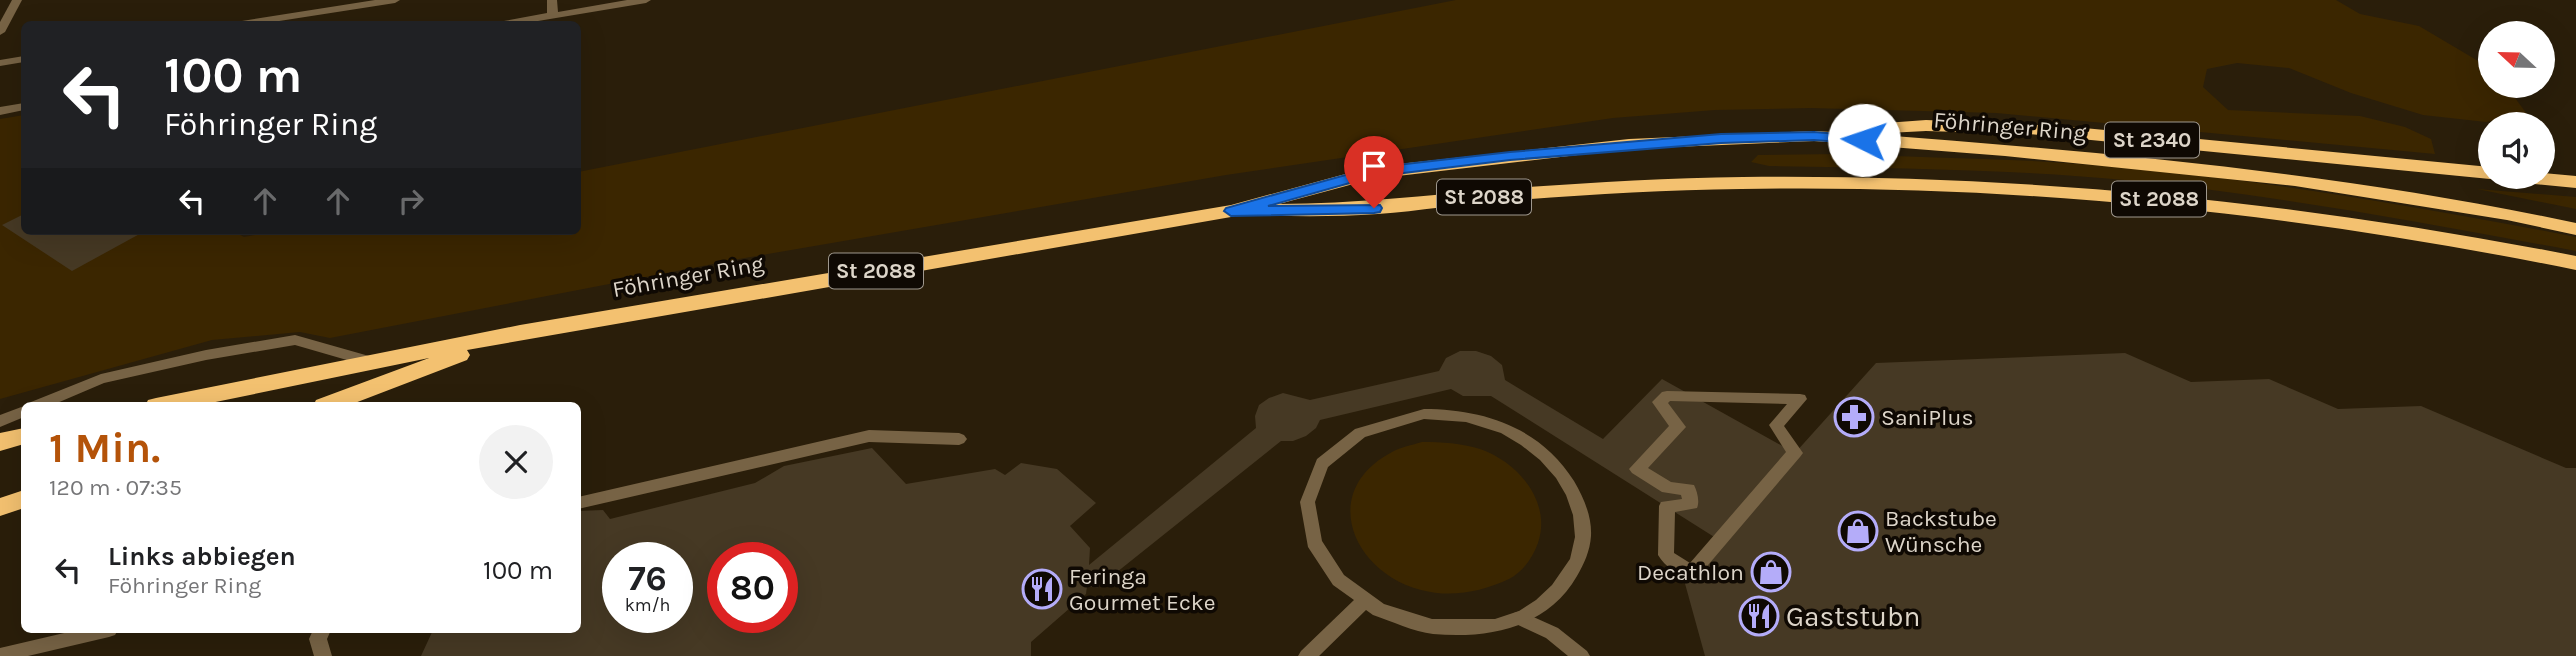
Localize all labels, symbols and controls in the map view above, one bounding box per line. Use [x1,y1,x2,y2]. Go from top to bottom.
north arrow [2478,21,2555,98]
map controls [2478,21,2555,189]
text: 100 m [164,47,302,104]
icon: left [49,49,140,140]
position arrow [1827,103,1901,177]
text: Föhringer Ring [164,106,377,143]
street label: Föhringer Ring [1932,106,2087,147]
button: sound [2478,112,2555,189]
road number: St 2340 [2105,122,2199,158]
pin [1344,136,1404,208]
icon: arrive [1355,147,1393,185]
road number: St 2088 [1437,180,1531,214]
icon: left [173,182,211,220]
icon: ahead [246,182,284,220]
icon: ahead [319,182,357,220]
icon: right [392,182,430,220]
road number: St 2088 [2112,182,2206,216]
street label: Föhringer Ring [610,250,766,303]
road number: St 2088 [829,254,923,288]
pharmacy icon: SaniPlus [1833,396,1875,438]
place label: SaniPlus [1881,404,1973,431]
text: 1 Min. [49,423,160,473]
button: close [479,425,553,499]
text: 120 m · 07:35 [49,474,182,501]
place label: Backstube Wünsche [1885,505,1997,558]
shop icon: Backstube Wünsche [1837,510,1879,552]
text: Links abbiegen [108,541,296,572]
speed limit sign: 80 [707,542,798,633]
icon: left [49,551,87,589]
shop icon: Decathlon [1750,551,1792,593]
text: 100 m [483,555,553,586]
text: 76 [628,558,667,599]
place label: Decathlon [1637,559,1744,586]
place label: Feringa Gourmet Ecke [1069,563,1216,616]
restaurant icon: Feringa Gourmet Ecke [1021,568,1063,610]
text: Föhringer Ring [108,572,261,599]
text: km/h [625,594,670,616]
restaurant icon: Gaststubn [1738,595,1780,637]
place label: Gaststubn [1786,600,1920,633]

